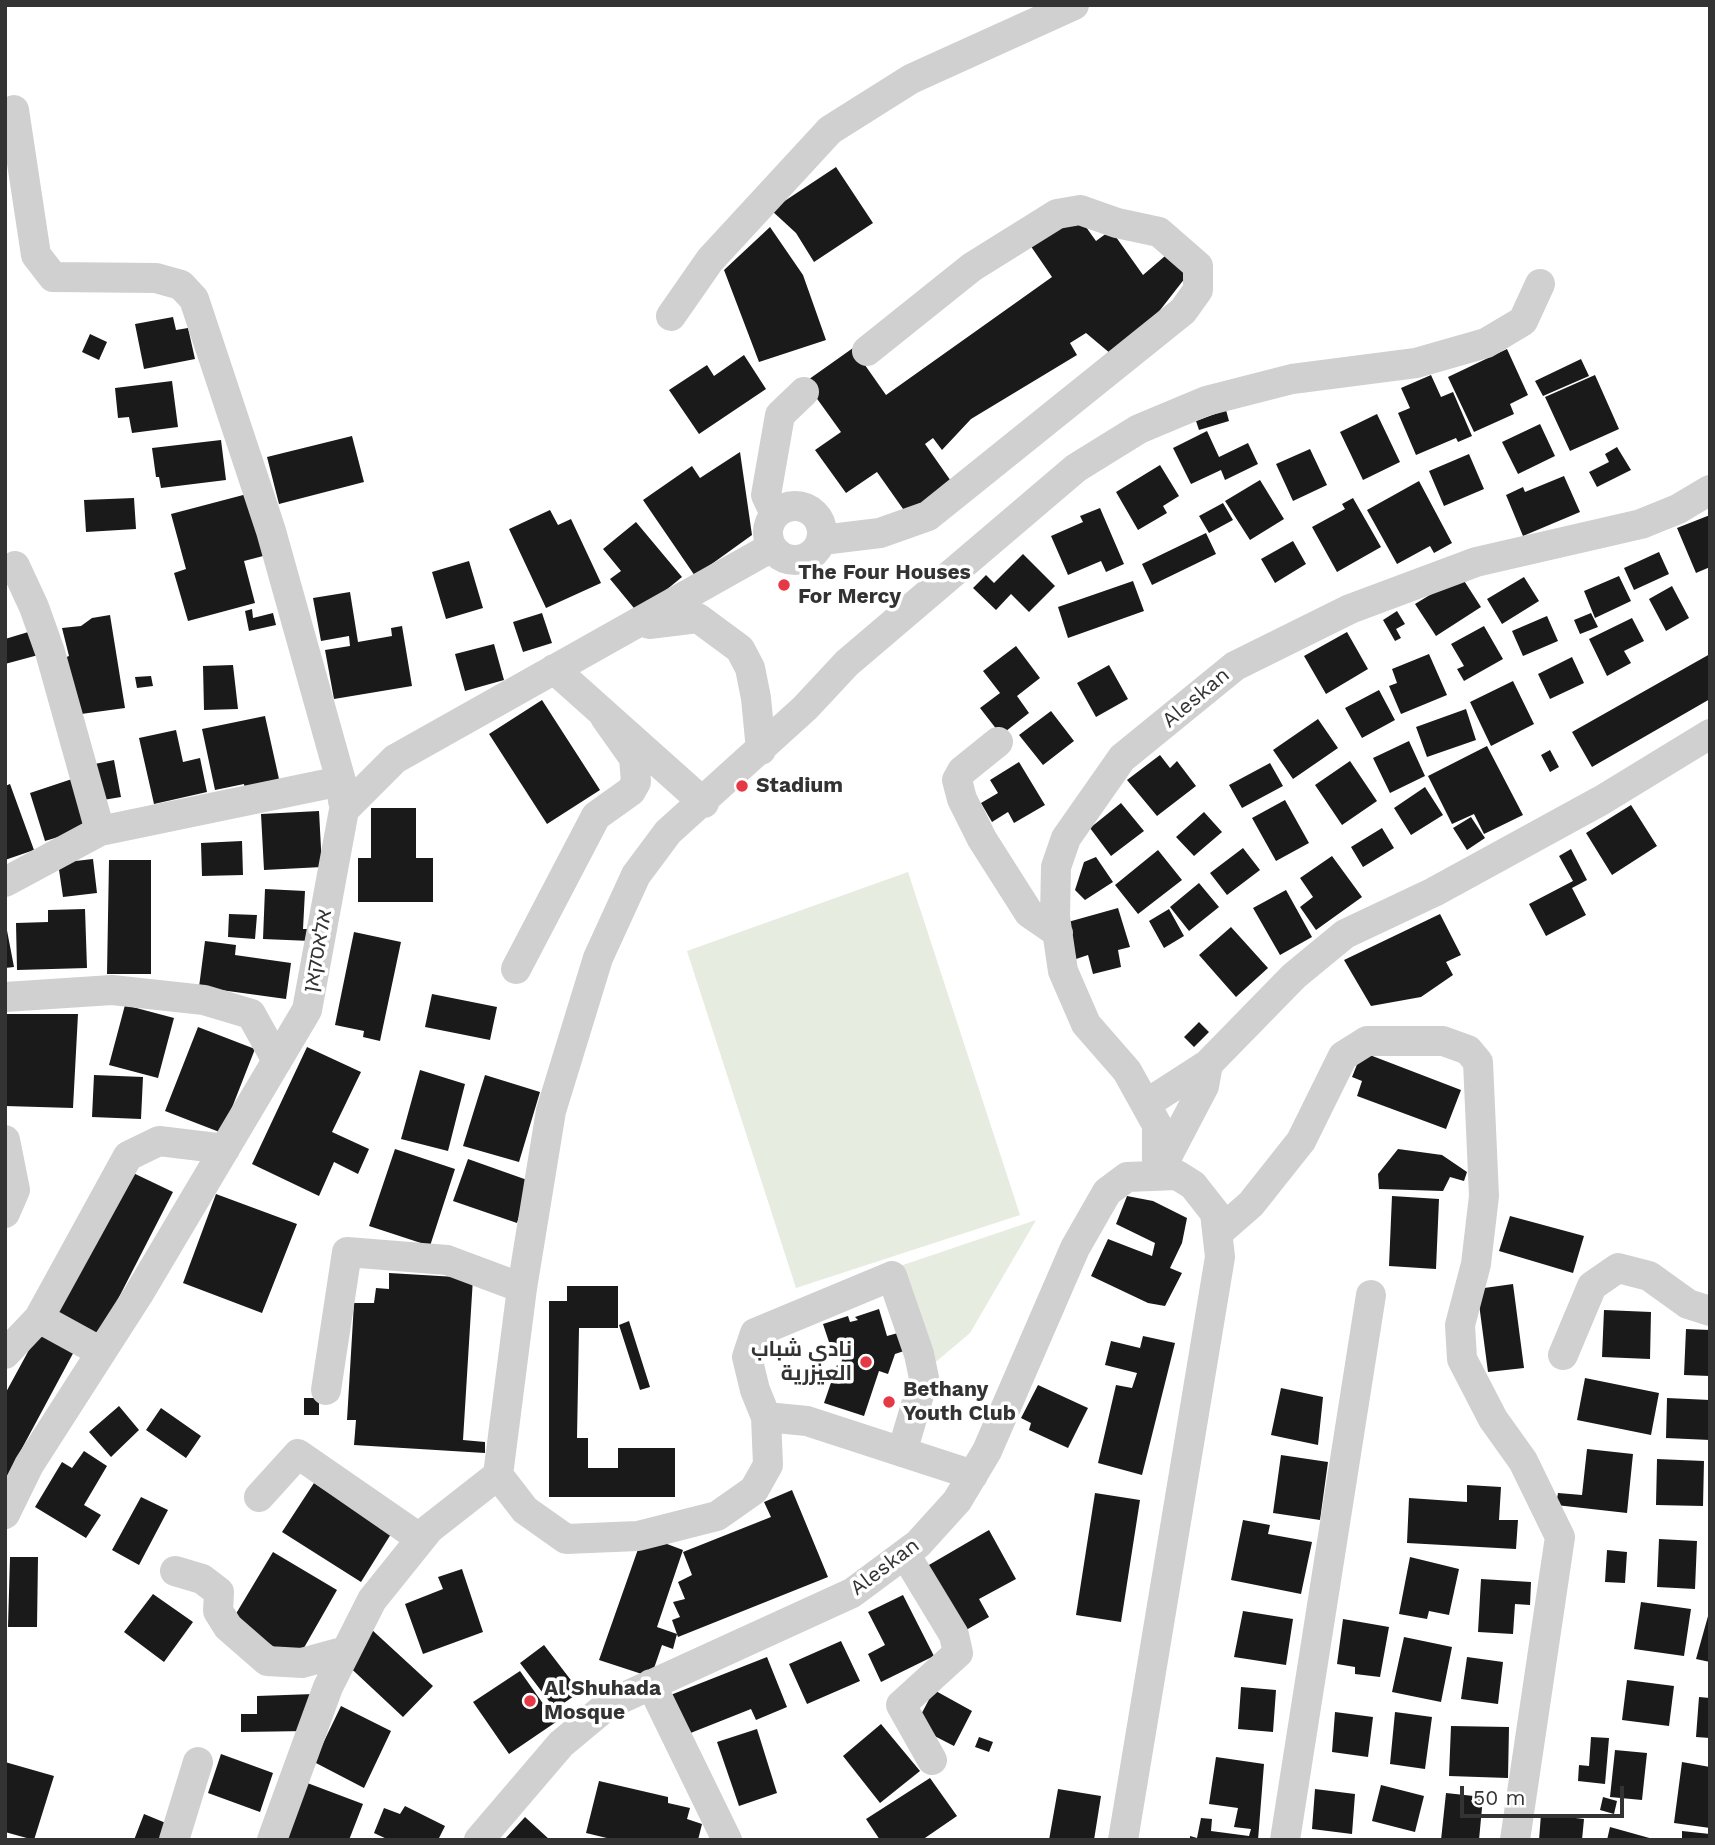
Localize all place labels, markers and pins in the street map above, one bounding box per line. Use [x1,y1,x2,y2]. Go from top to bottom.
place label: The Four Houses For Mercy [798,560,971,610]
marker: The Four Houses For Mercy [776,577,792,593]
place label: Stadium [756,773,843,799]
marker: Stadium [734,778,750,794]
place label: نادي شباب العيزرية [751,1337,852,1387]
marker: نادي شباب العيزرية [858,1354,874,1370]
place label: Bethany Youth Club [903,1377,1016,1427]
marker: Bethany Youth Club [881,1394,897,1410]
place label: Al Shuhada Mosque [544,1676,661,1726]
marker: Al Shuhada Mosque [522,1693,538,1709]

